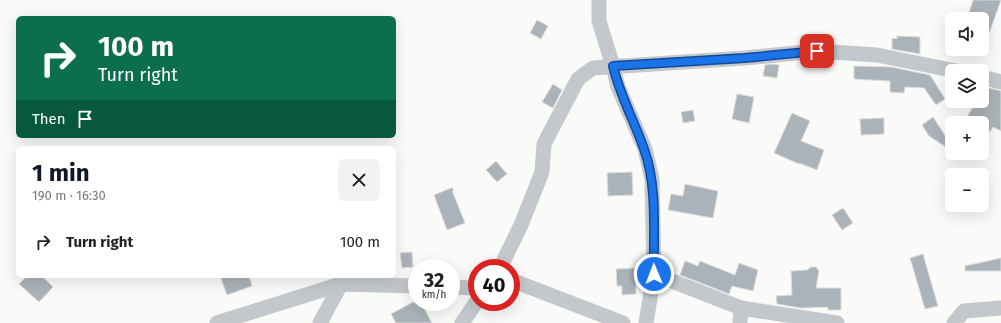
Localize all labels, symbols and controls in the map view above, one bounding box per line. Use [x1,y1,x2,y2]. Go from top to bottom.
map controls [945,12,989,212]
button: sound [945,12,989,56]
text: 100 m [98,30,174,63]
icon: right [32,32,84,84]
pin [800,34,834,68]
icon: arrive [806,40,828,62]
text: Turn right [98,64,178,86]
button: layers [945,64,989,108]
icon: arrive [74,108,96,130]
text: Then [32,110,66,128]
button: + [945,116,989,160]
text: 1 min [32,159,90,187]
button: close [338,159,380,201]
button: − [945,168,989,212]
text: 190 m · 16:30 [32,188,106,203]
icon: right [32,231,54,253]
text: Turn right [66,233,133,251]
text: 100 m [340,233,380,251]
position arrow [633,253,675,295]
speed limit sign: 40 [468,259,520,311]
text: 32 [424,268,444,292]
text: km/h [422,289,446,301]

